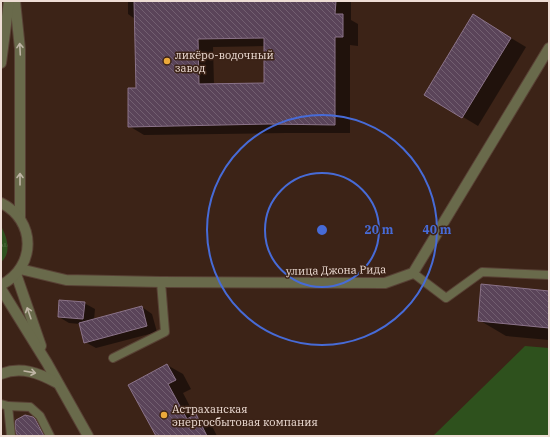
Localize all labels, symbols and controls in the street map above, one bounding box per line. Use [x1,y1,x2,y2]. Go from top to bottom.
one-way arrow [16,43,23,56]
place label: ликёро-водочный завод [175,48,274,75]
marker: ликёро-водочный завод [162,56,172,66]
one-way arrow [16,173,24,186]
text: 20 m [365,222,394,237]
text: 40 m [423,222,452,237]
centre of rings [315,223,329,237]
street label: улица Джона Рида [286,262,386,278]
one-way arrow [25,308,33,320]
one-way arrow [23,368,36,376]
place label: Астраханская энергосбытовая компания [172,402,318,429]
marker: Астраханская энергосбытовая компания [159,410,169,420]

